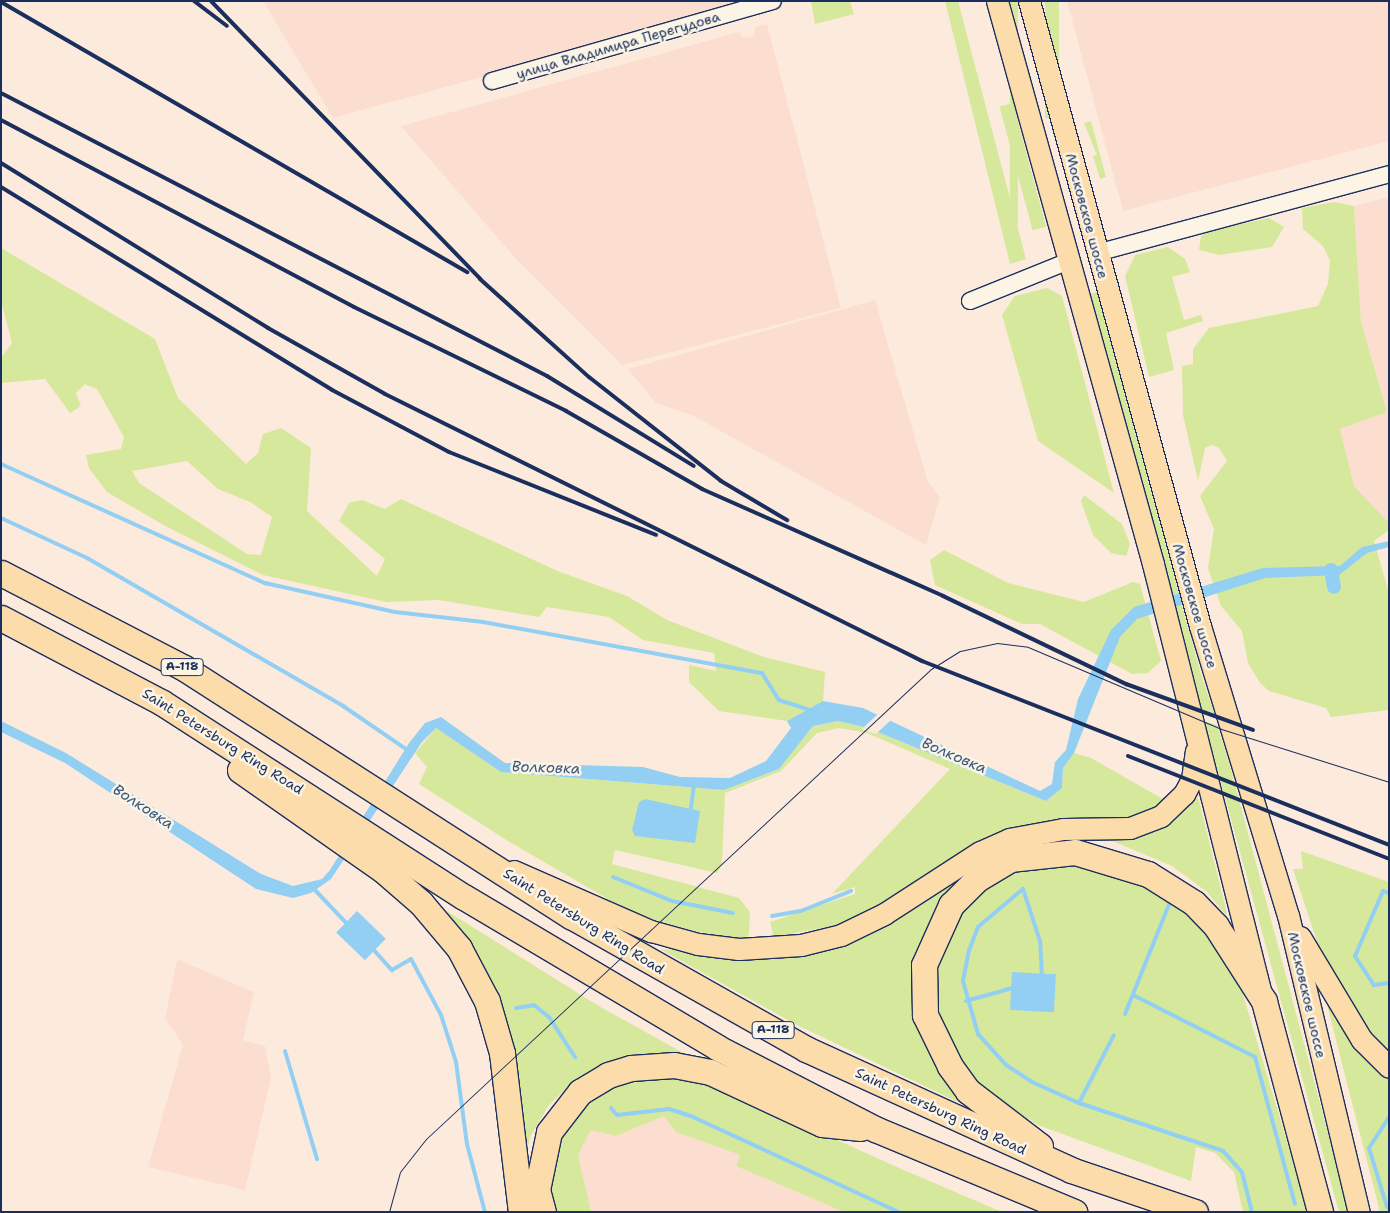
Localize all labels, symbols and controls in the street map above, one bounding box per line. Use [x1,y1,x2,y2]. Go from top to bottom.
street label: улица Владимира Перегудова [514,8,722,82]
street label: Московское шоссе [1062,151,1112,281]
street label: Московское шоссе [1169,542,1221,670]
road number: А-118 [160,658,204,676]
street label: Saint Petersburg Ring Road [139,684,307,798]
water label: Волковка [919,734,989,778]
water label: Волковка [511,758,581,778]
water label: Волковка [109,781,177,833]
street label: Saint Petersburg Ring Road [500,864,668,978]
street label: Московское шоссе [1284,930,1330,1060]
road number: А-118 [750,1020,796,1040]
street label: Saint Petersburg Ring Road [853,1064,1029,1158]

